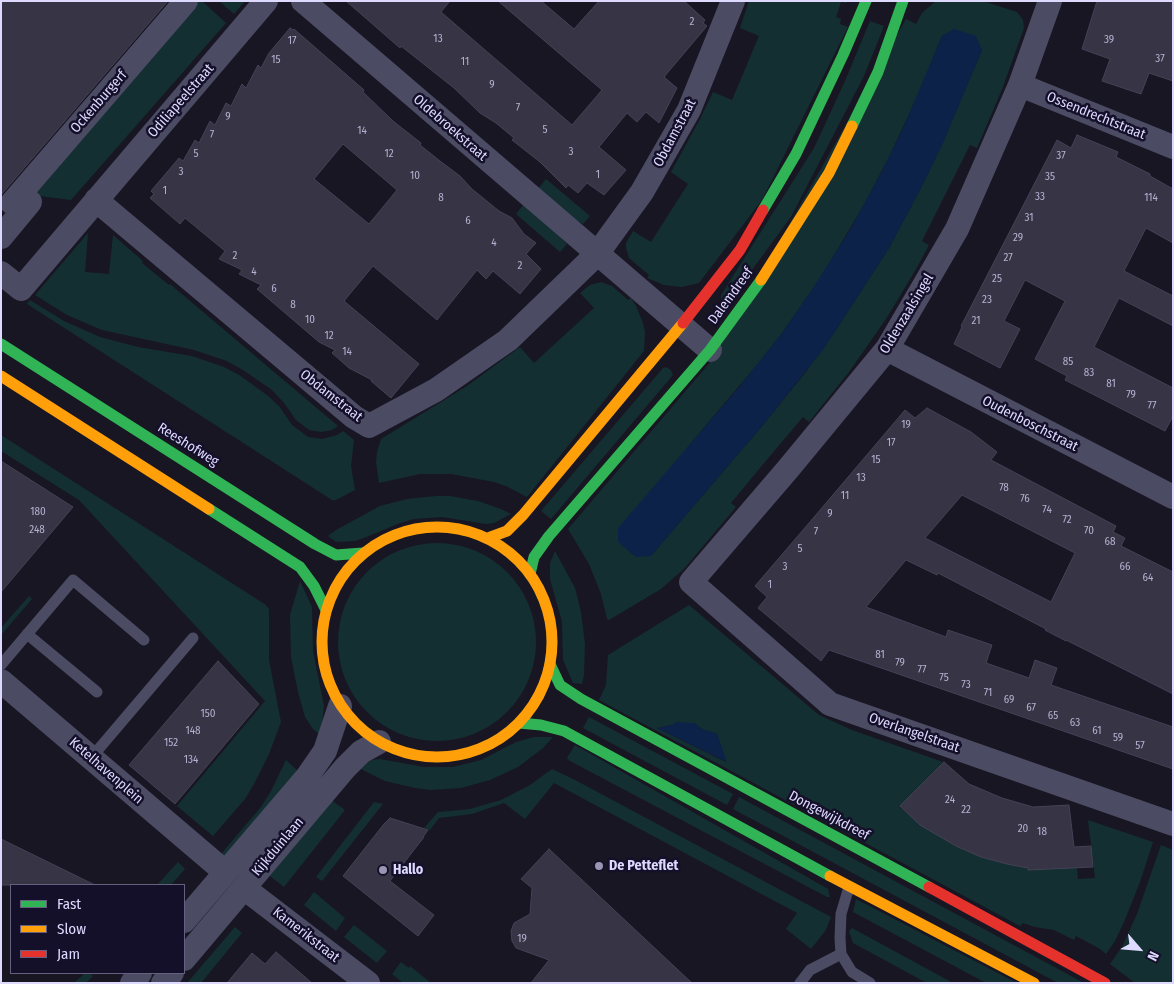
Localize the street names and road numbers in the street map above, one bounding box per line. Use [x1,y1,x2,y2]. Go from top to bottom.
street label: Odiliapeelstraat [144,61,218,141]
street label: Ockenburgerf [67,67,131,137]
street label: Ossendrechtstraat [1044,89,1148,143]
street label: Oldebroekstraat [409,91,491,165]
street label: Obdamstraat [650,96,700,170]
street label: Dalemdreef [705,264,757,328]
street label: Oldenzaalsingel [876,271,938,357]
street label: Obdamstraat [296,366,366,426]
street label: Oudenboschstraat [979,393,1081,455]
street label: Reeshofweg [154,420,222,470]
street label: Overlangelstraat [866,710,962,756]
street label: Ketelhavenplein [66,734,146,808]
street label: Dongewijkdreef [786,788,872,844]
street label: Kijkduinlaan [249,814,307,880]
street label: Kamerikstraat [269,904,343,966]

